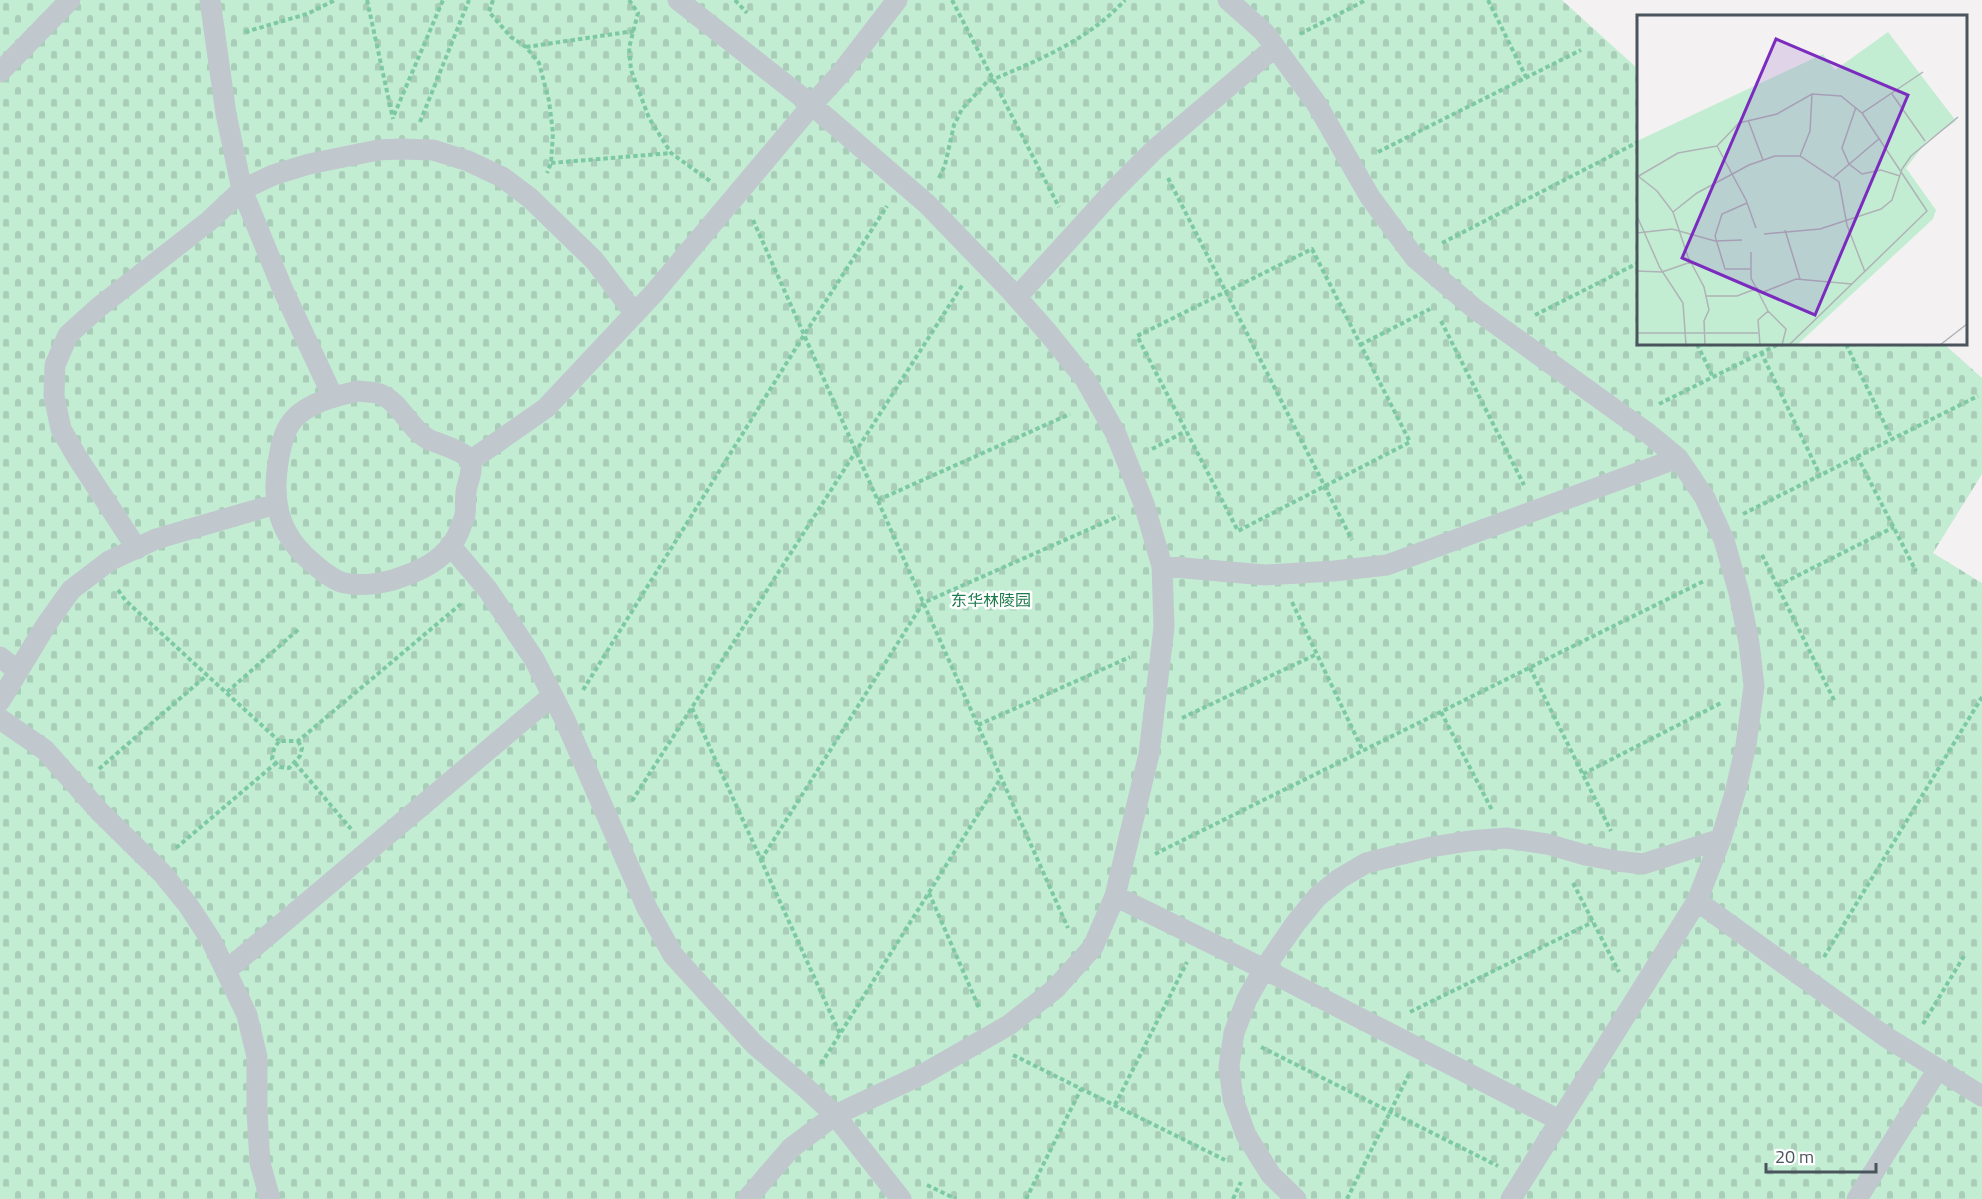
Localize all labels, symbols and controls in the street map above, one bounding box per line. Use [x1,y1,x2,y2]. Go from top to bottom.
inset map [1637,15,1967,345]
park label: 东华林陵园 [951,588,1031,612]
scale bar [1766,1136,1876,1174]
text: 20 m [1775,1143,1814,1170]

